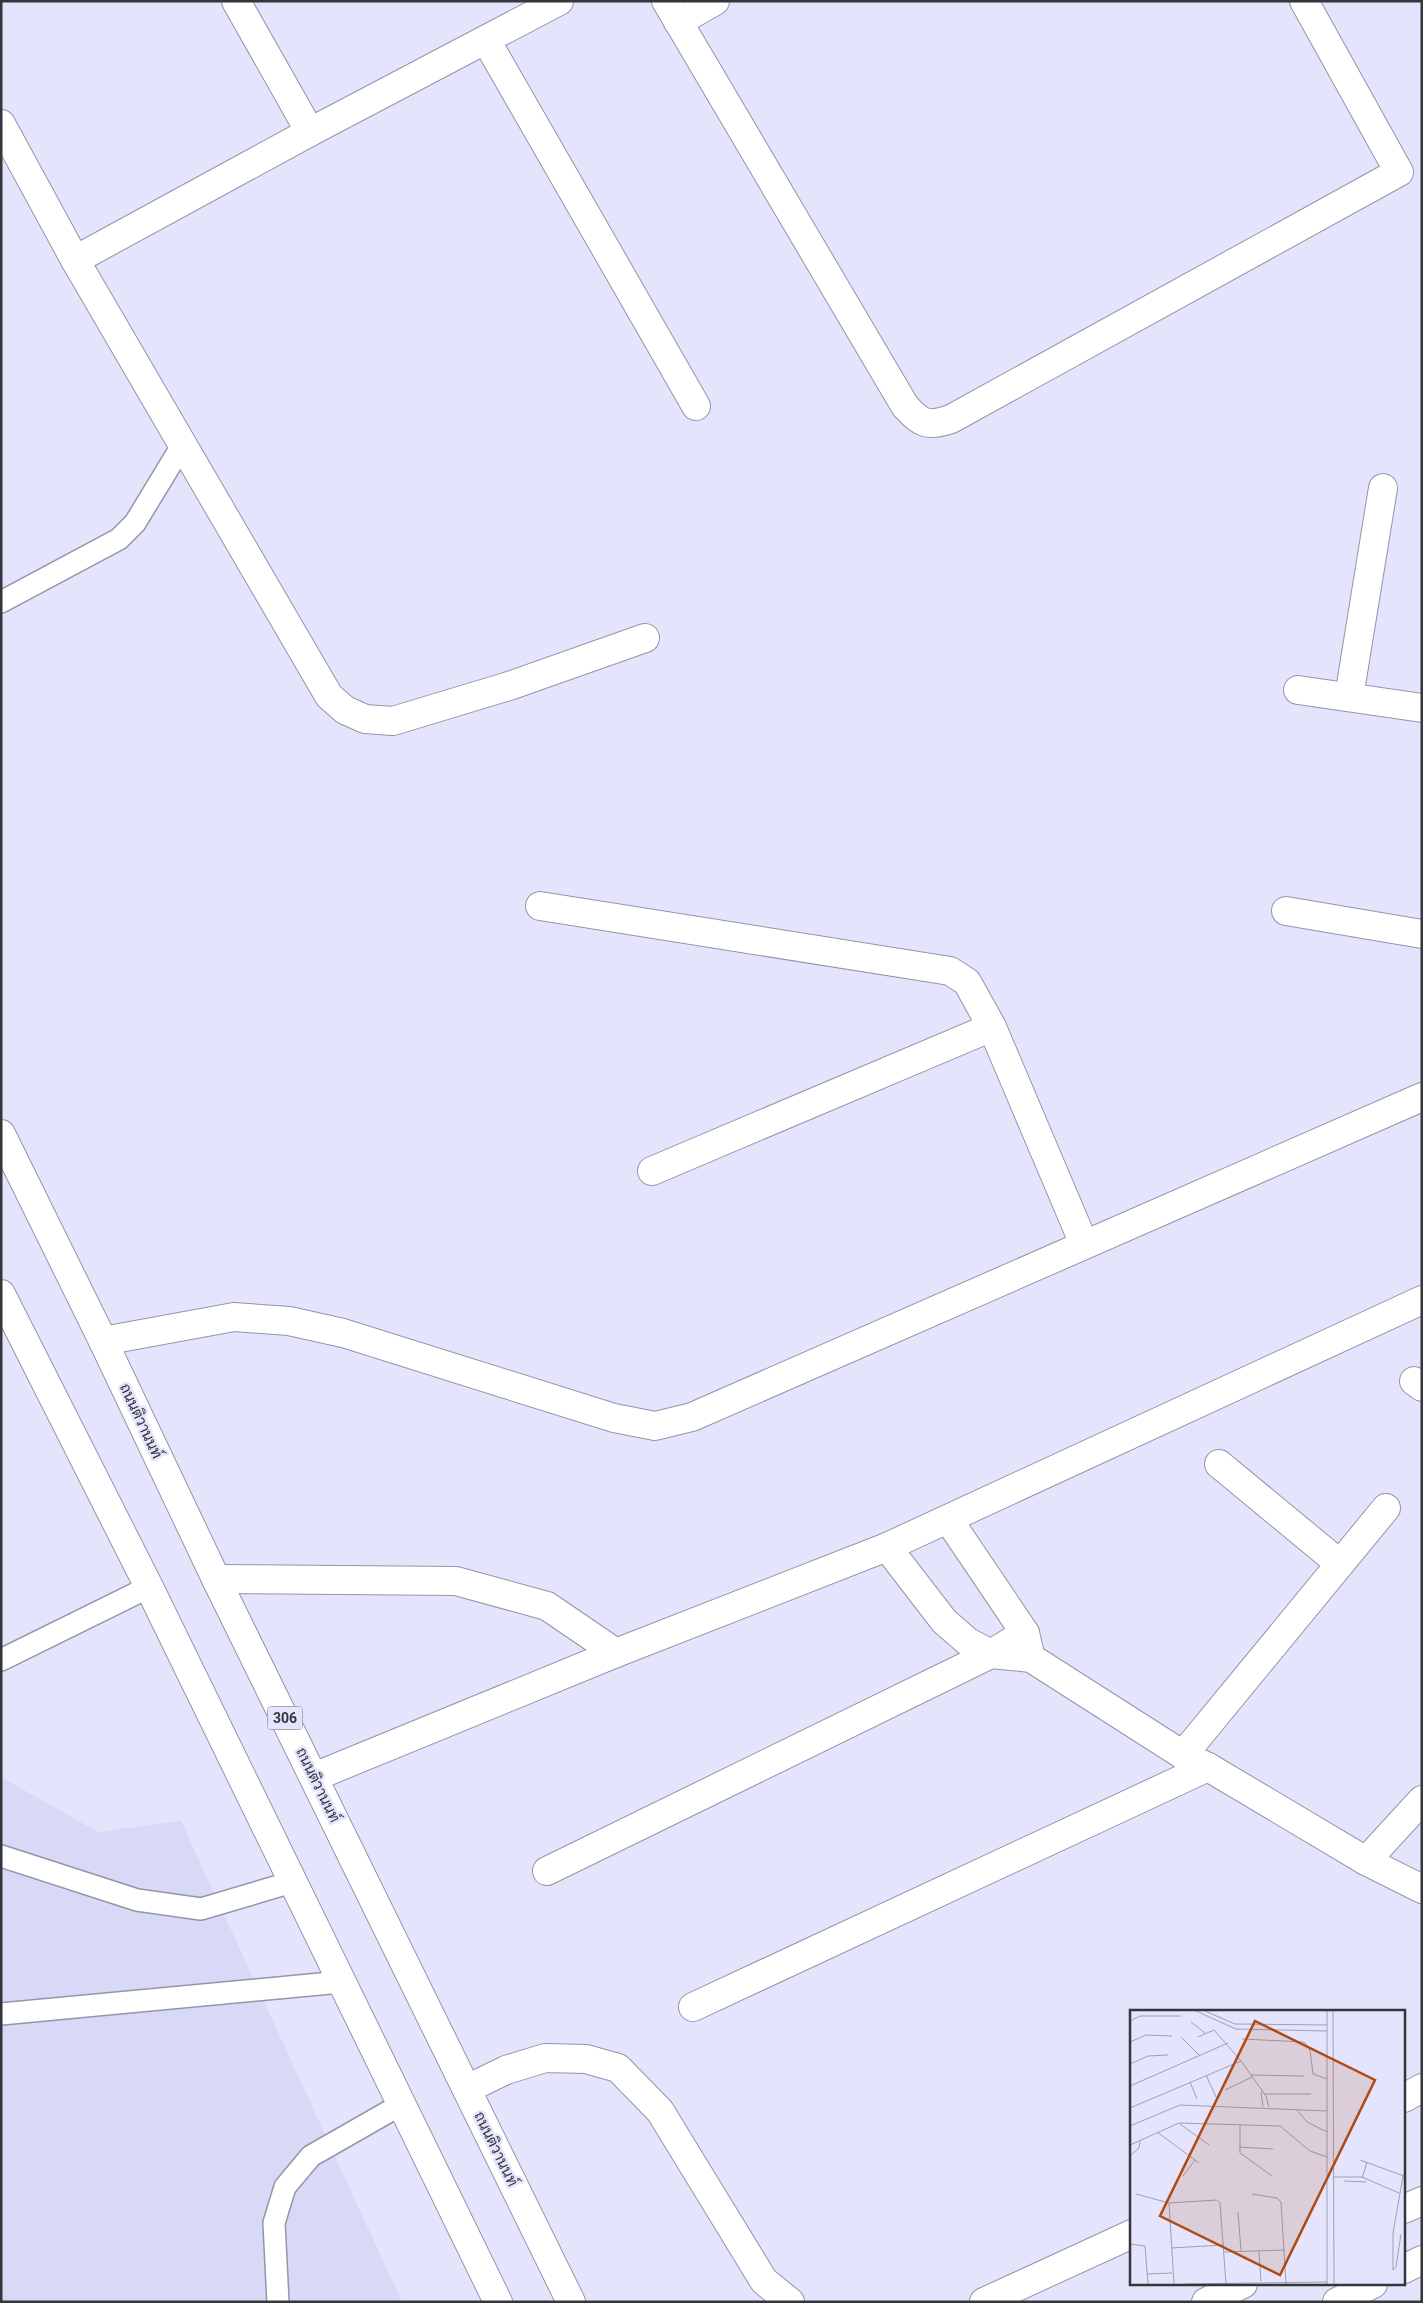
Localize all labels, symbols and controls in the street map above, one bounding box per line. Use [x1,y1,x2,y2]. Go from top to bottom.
street label: ถนนติวานนท์ [116,1380,167,1461]
road number: 306 [268,1706,302,1730]
street label: ถนนติวานนท์ [292,1744,345,1825]
inset map [1130,2010,1406,2286]
street label: ถนนติวานนท์ [470,2108,523,2189]

